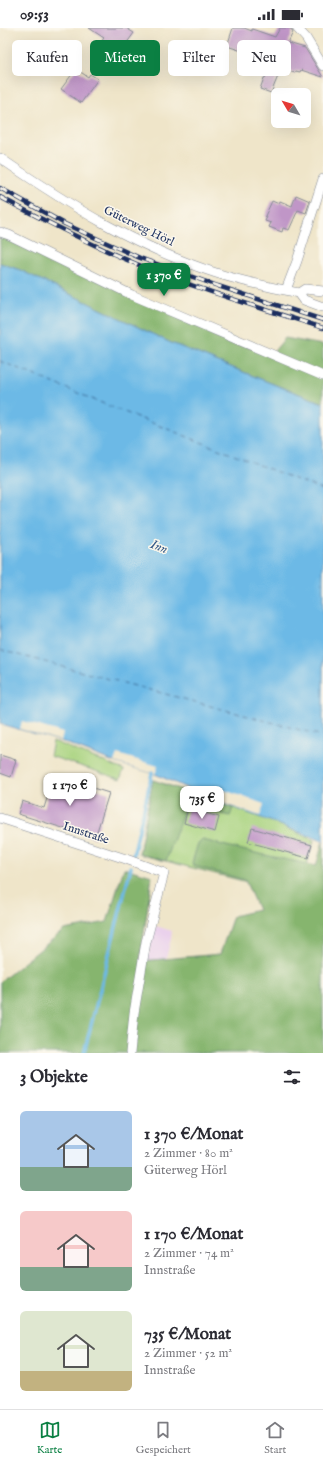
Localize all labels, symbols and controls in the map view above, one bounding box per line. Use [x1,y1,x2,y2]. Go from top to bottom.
text: 09:53 [20,5,49,24]
chip: Kaufen [12,40,82,76]
chip: Mieten [90,40,160,76]
chip: Filter [168,40,229,76]
chip: Neu [237,40,291,76]
north arrow [271,88,311,128]
map controls [271,88,311,128]
street label: Güterweg Hörl [101,202,177,250]
pin: 1 370 € [127,263,201,297]
text: 1 370 € [146,267,182,284]
water label: Inn [147,536,170,558]
pin: 1 170 € [33,773,107,807]
text: 1 170 € [52,777,88,794]
pin: 735 € [174,786,230,820]
text: 735 € [189,790,215,807]
street label: Innstraße [61,819,111,848]
icon: filters [281,1066,303,1088]
text: 3 Objekte [20,1067,88,1088]
text: 1 370 €/Monat [144,1124,243,1145]
icon: home [52,1127,100,1175]
text: 2 Zimmer · 80 m² [144,1145,233,1162]
text: Güterweg Hörl [144,1162,227,1179]
text: 1 170 €/Monat [144,1224,243,1245]
icon: home [52,1227,100,1275]
text: 2 Zimmer · 74 m² [144,1245,234,1262]
text: Innstraße [144,1262,196,1279]
text: 735 €/Monat [144,1324,231,1345]
icon: home [52,1327,100,1375]
text: 2 Zimmer · 52 m² [144,1345,232,1362]
text: Innstraße [144,1362,196,1379]
tab: Karte [37,1419,62,1457]
tab: Gespeichert [136,1419,191,1457]
tab: Start [264,1419,286,1457]

